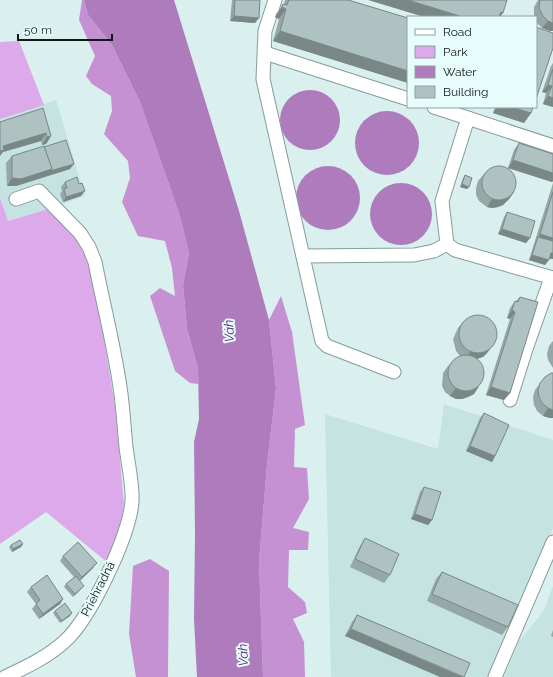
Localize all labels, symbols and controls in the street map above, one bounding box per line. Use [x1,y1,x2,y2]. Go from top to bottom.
scale bar [18,16,112,42]
legend [407,16,537,108]
text: 50 m [24,23,52,37]
text: Road [443,25,472,39]
text: Park [443,45,468,59]
text: Water [443,65,477,79]
text: Building [443,85,489,99]
water label: Váh [221,319,237,343]
street label: Priehradná [78,559,118,619]
water label: Váh [235,643,251,667]

